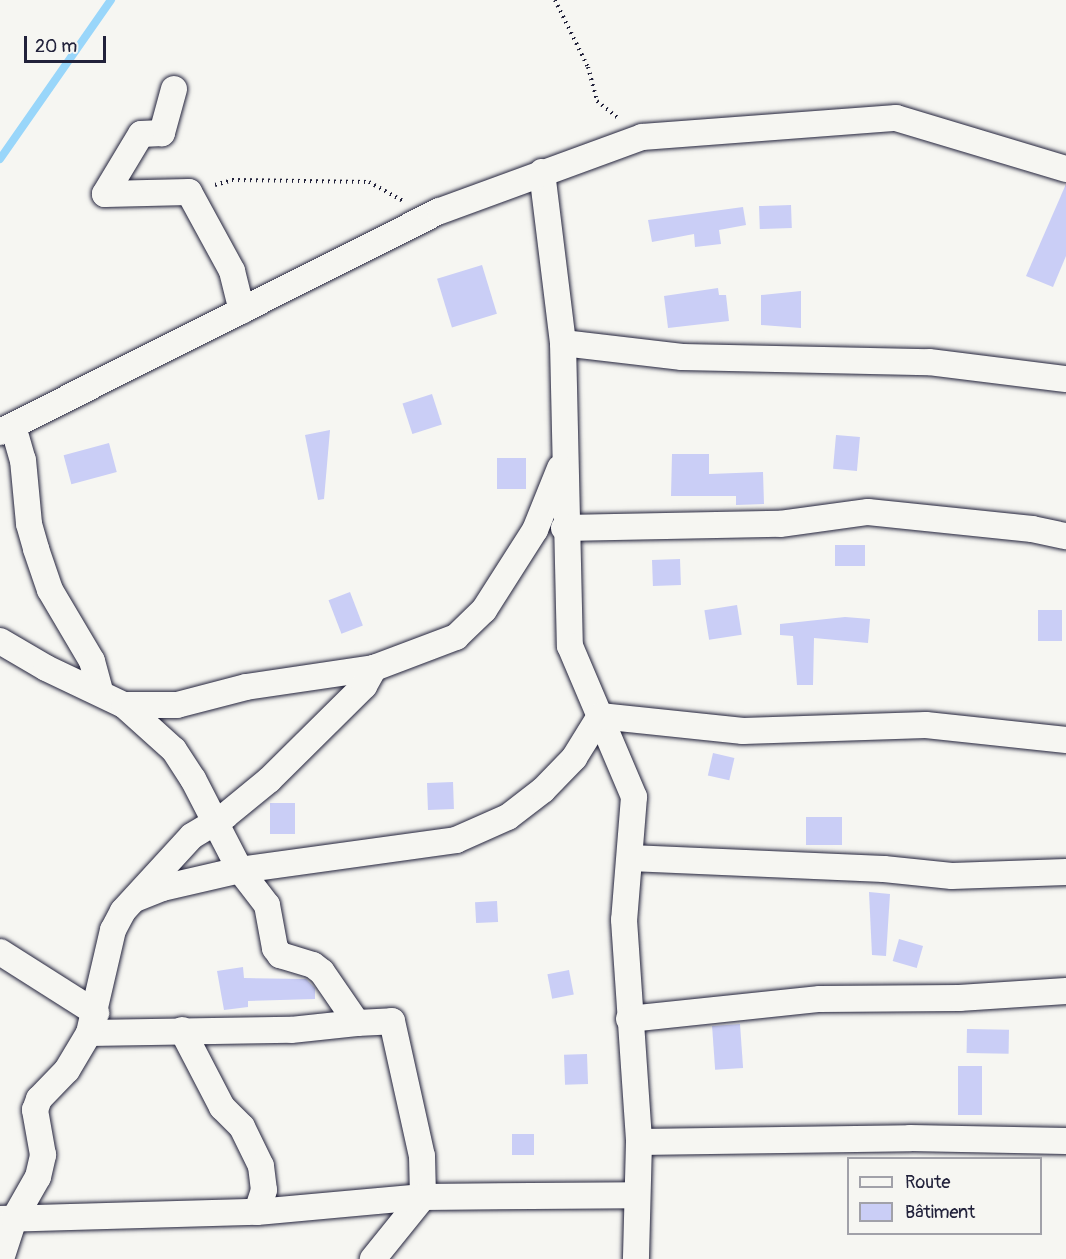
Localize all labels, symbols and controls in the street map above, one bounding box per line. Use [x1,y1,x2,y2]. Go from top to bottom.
scale bar [27,24,110,62]
text: 20 m [35,35,77,58]
legend [847,1157,1042,1235]
text: Route [905,1171,950,1194]
text: Bâtiment [905,1201,975,1224]

